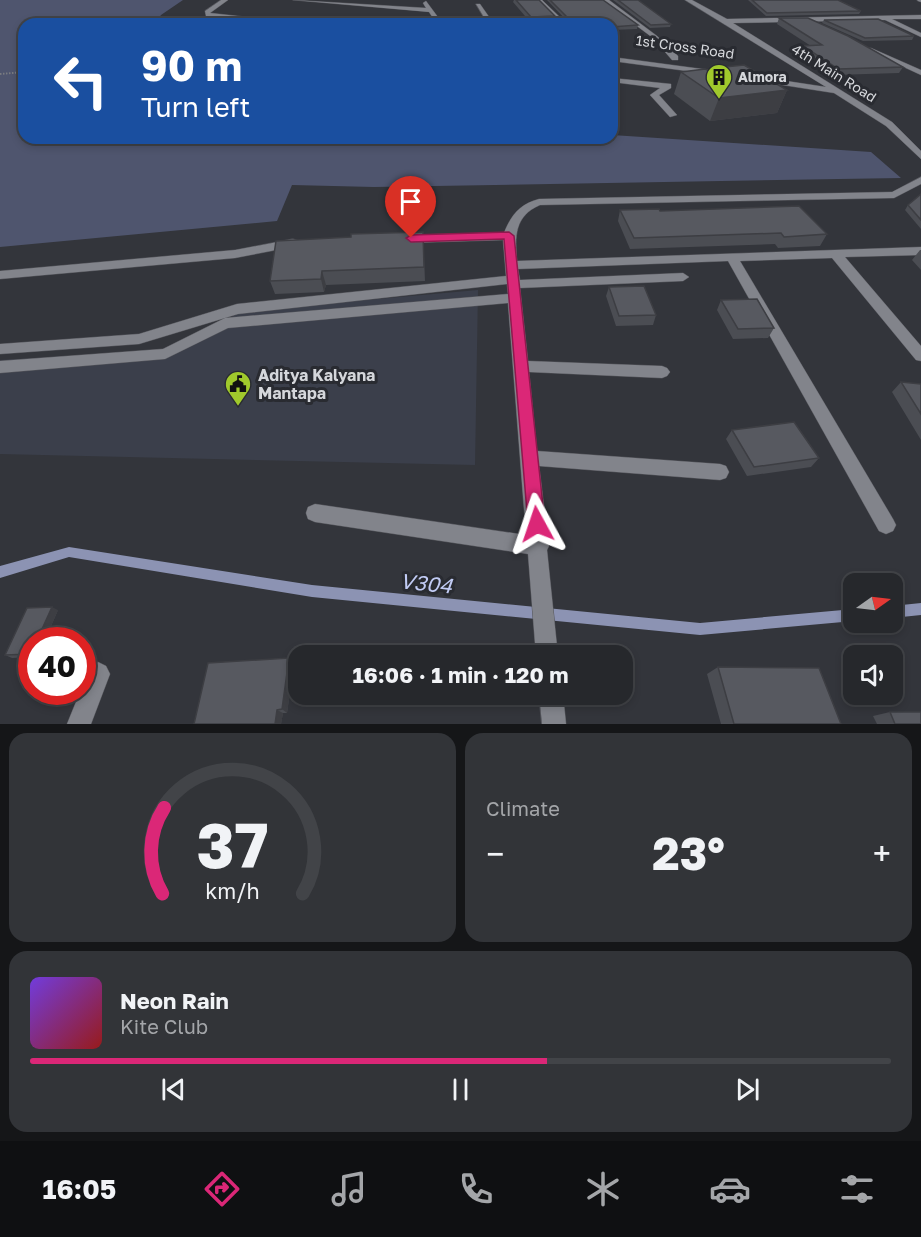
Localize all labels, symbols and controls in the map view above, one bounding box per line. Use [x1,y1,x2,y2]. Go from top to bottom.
street label: 1st Cross Road [635,31,735,62]
text: 90 m [141,40,242,90]
street label: 4th Main Road [789,40,880,105]
icon: left [42,42,120,120]
building icon: Almora [704,62,734,100]
place label: Almora [738,68,787,85]
text: Turn left [141,91,250,123]
pin [385,176,436,238]
icon: arrive [394,185,427,218]
place label: Aditya Kalyana Mantapa [258,365,375,403]
public building icon: Aditya Kalyana Mantapa [223,369,253,407]
position arrow [505,492,569,556]
water label: V304 [399,567,455,599]
north arrow [843,573,903,633]
map controls [843,573,903,705]
speed limit sign: 40 [18,627,96,705]
button: sound [843,645,903,705]
text: 16:06 · 1 min · 120 m [353,661,568,688]
text: Climate [486,796,560,820]
text: 37 [196,807,269,882]
text: 23° [652,826,725,880]
text: − [486,834,504,873]
text: + [873,834,891,873]
text: km/h [205,879,260,905]
text: Neon Rain [120,987,229,1014]
text: Kite Club [120,1014,208,1038]
icon: previous [157,1073,190,1106]
icon: pause [444,1073,477,1106]
icon: next [731,1073,764,1106]
icon: directions [201,1168,243,1210]
icon: music [328,1168,370,1210]
icon: phone [455,1168,497,1210]
icon: climate [582,1168,624,1210]
icon: car [709,1168,751,1210]
icon: filters [836,1168,878,1210]
text: 16:05 [43,1173,116,1205]

